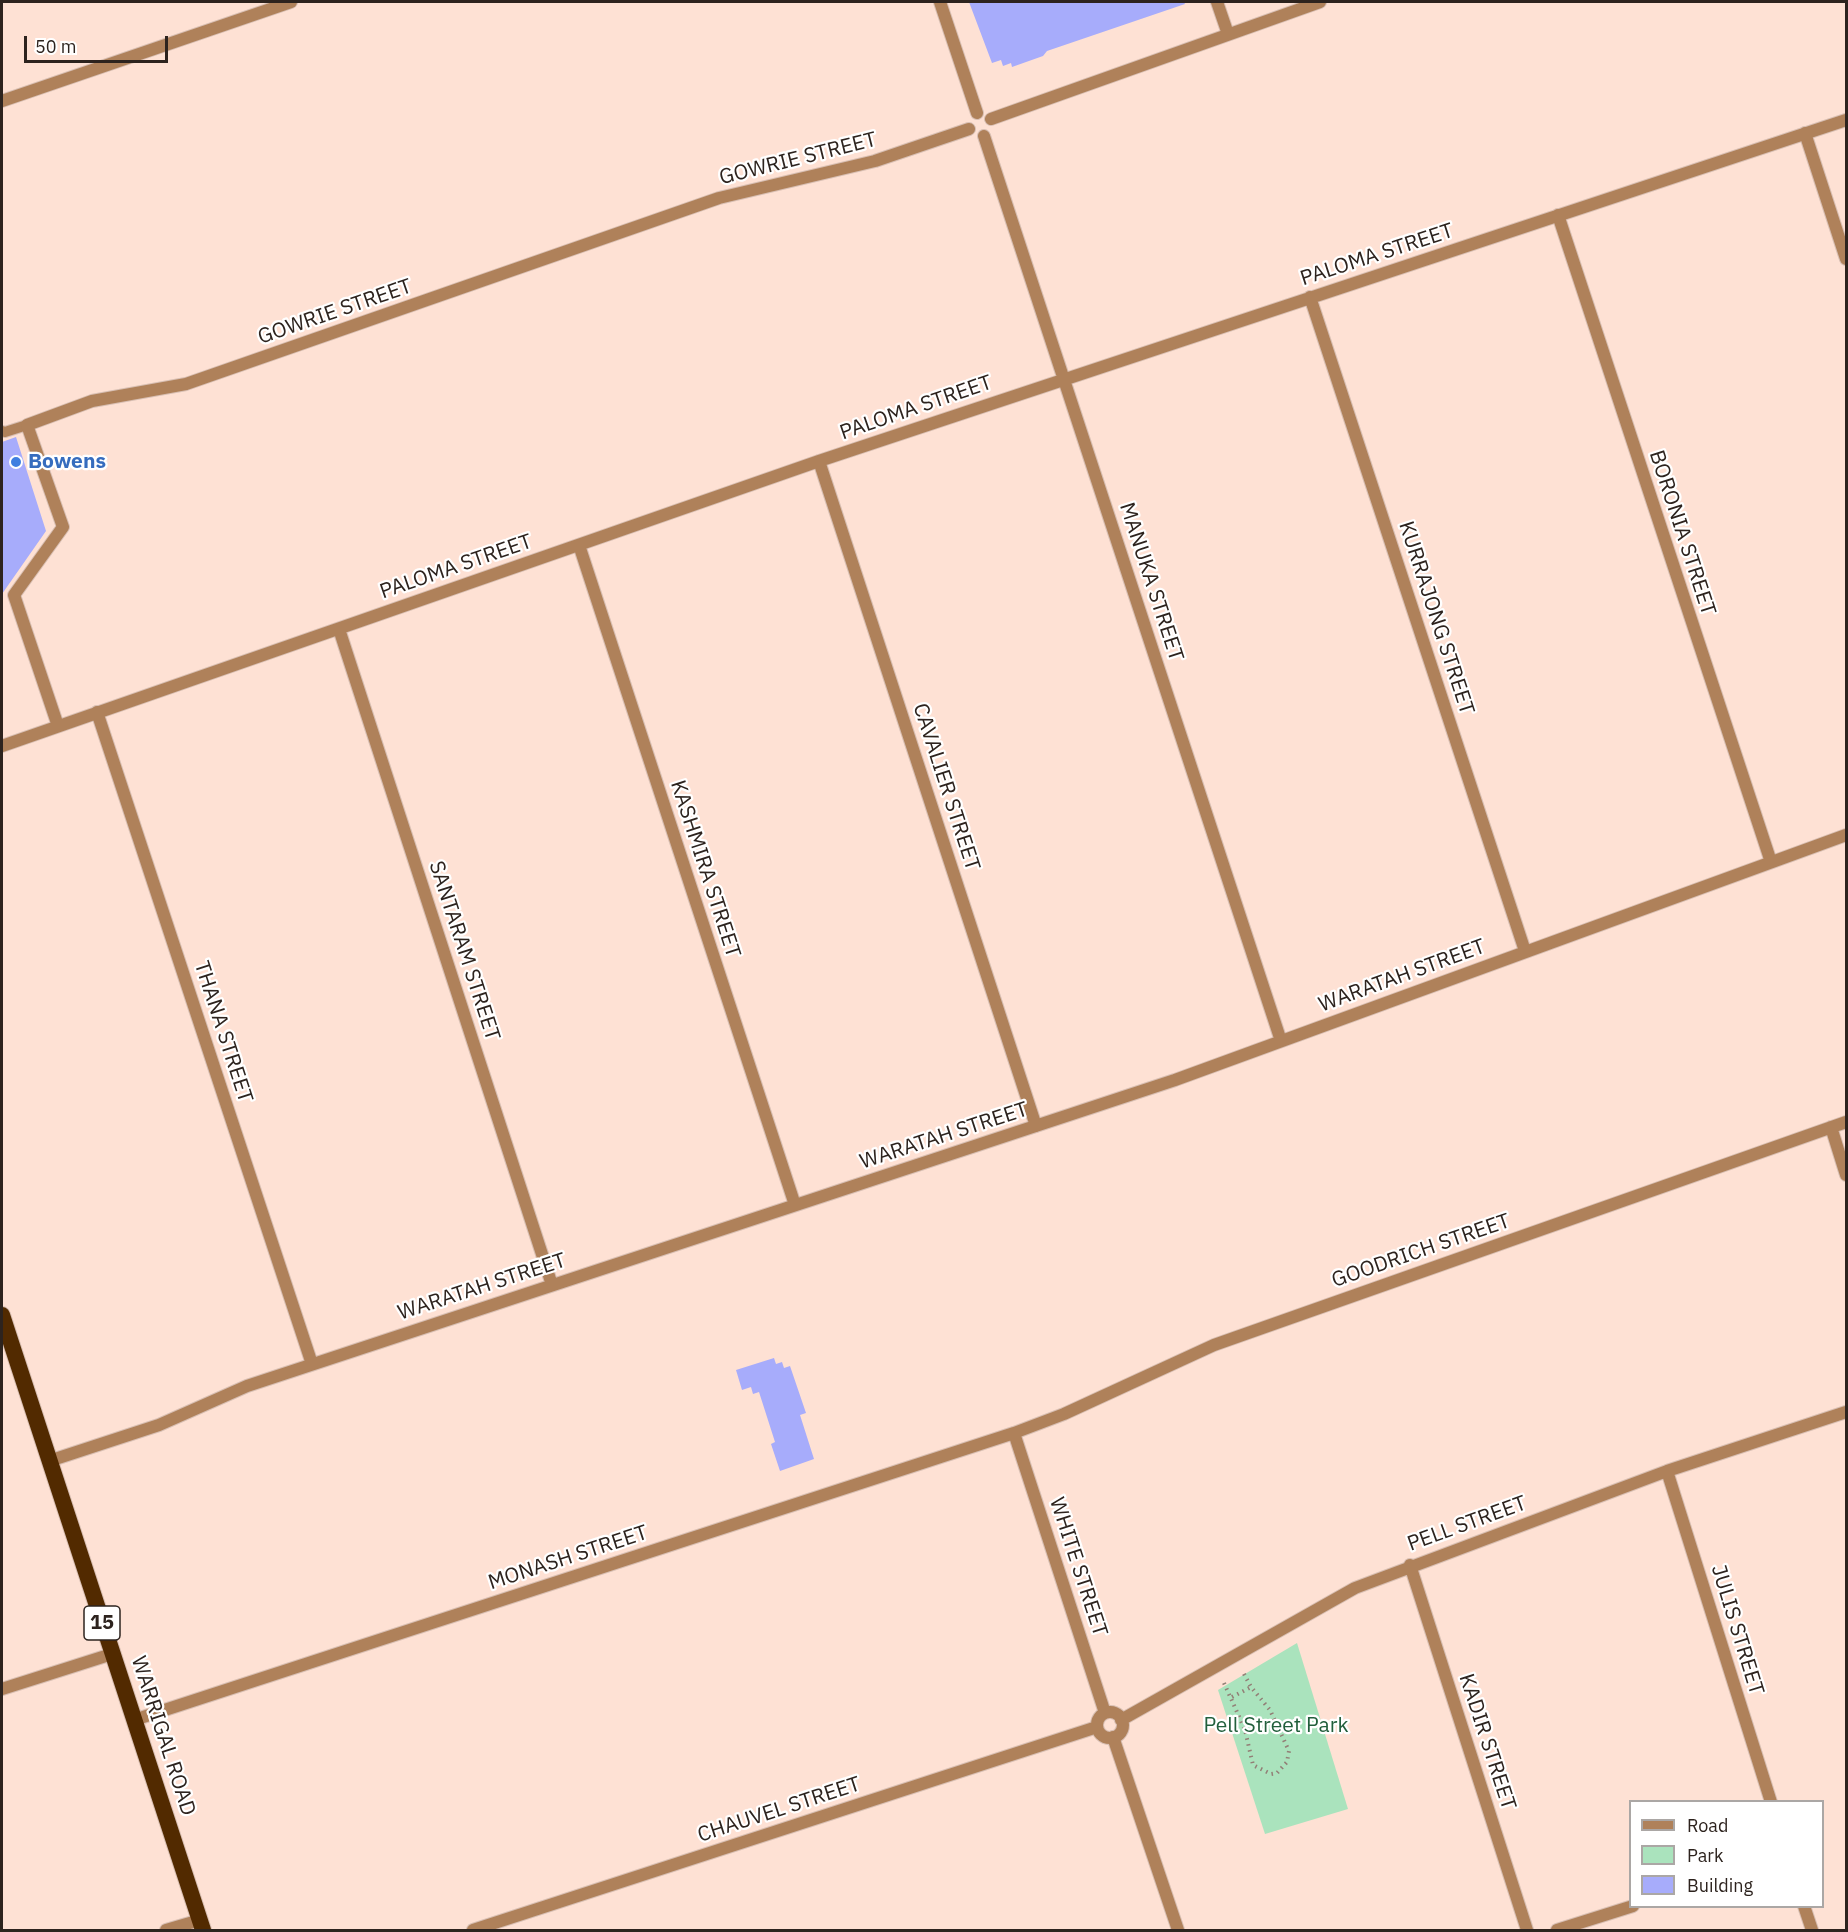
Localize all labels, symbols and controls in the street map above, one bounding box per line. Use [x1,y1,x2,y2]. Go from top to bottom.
scale bar [27,24,171,62]
text: 50 m [35,35,77,58]
street label: GOWRIE STREET [717,127,879,191]
street label: PALOMA STREET [1297,218,1457,292]
street label: GOWRIE STREET [255,274,415,350]
street label: PALOMA STREET [837,370,995,446]
street label: BORONIA STREET [1643,447,1721,619]
place label: Bowens [28,449,106,475]
marker: Bowens [9,455,23,469]
street label: MANUKA STREET [1113,500,1189,664]
street label: KURRAJONG STREET [1393,518,1479,718]
street label: PALOMA STREET [377,529,535,605]
street label: CAVALIER STREET [907,700,985,874]
street label: KASHMIRA STREET [664,777,746,961]
street label: SANTARAM STREET [423,858,505,1044]
street label: WARATAH STREET [1315,934,1489,1018]
street label: THANA STREET [188,958,258,1106]
street label: WARATAH STREET [857,1097,1031,1175]
street label: GOODRICH STREET [1328,1209,1514,1293]
street label: WARATAH STREET [395,1248,569,1326]
street label: PELL STREET [1404,1491,1530,1557]
street label: WHITE STREET [1044,1494,1112,1640]
street label: MONASH STREET [485,1520,651,1596]
street label: JULIS STREET [1705,1562,1769,1698]
road number: 15 [84,1606,120,1640]
street label: WARRIGAL ROAD [125,1653,201,1819]
street label: KADIR STREET [1453,1671,1521,1813]
park label: Pell Street Park [1203,1713,1349,1739]
street label: CHAUVEL STREET [694,1772,864,1848]
legend [1629,1800,1824,1908]
text: Road [1687,1814,1728,1837]
text: Park [1687,1844,1723,1867]
text: Building [1687,1874,1753,1897]

